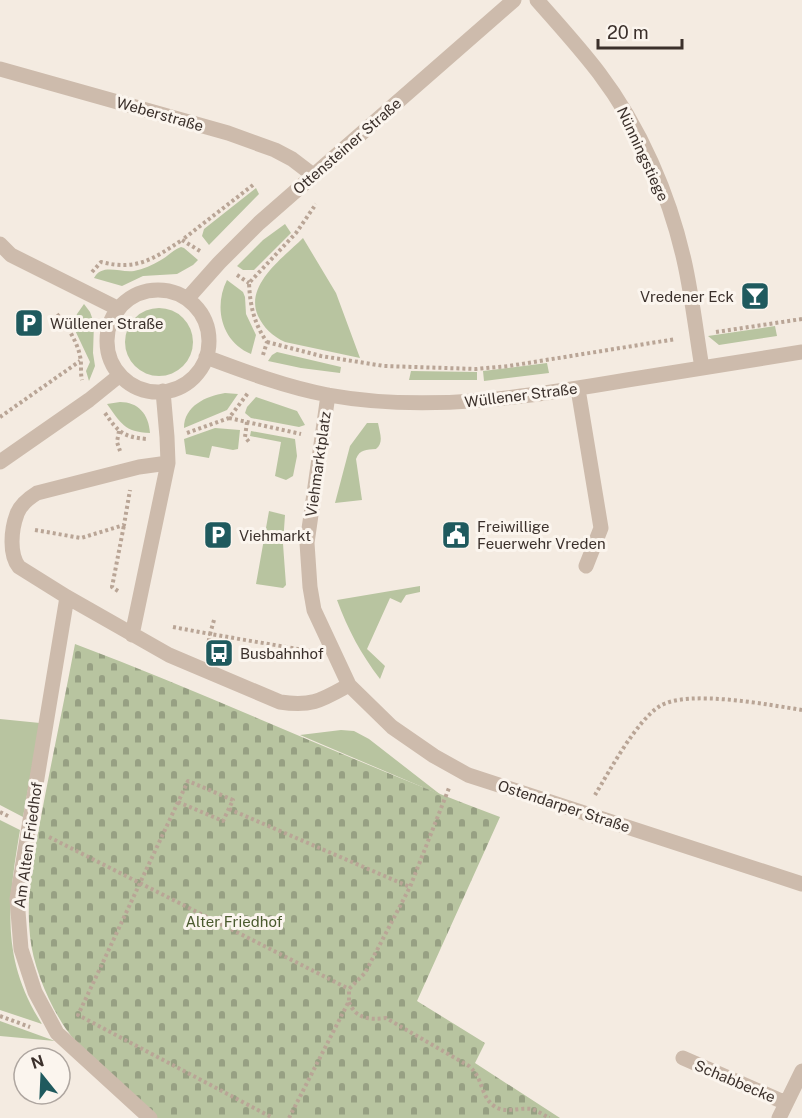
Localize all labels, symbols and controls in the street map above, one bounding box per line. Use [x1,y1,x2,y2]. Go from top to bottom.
scale bar [598,12,682,50]
text: 20 m [607,22,649,43]
street label: Weberstraße [114,93,206,135]
street label: Ottensteiner Straße [290,94,404,198]
street label: Nünningstiege [614,104,672,204]
bar icon: Vredener Eck [739,280,771,312]
place label: Vredener Eck [640,288,734,305]
parking icon: Wüllener Straße [13,307,45,339]
place label: Wüllener Straße [50,315,164,332]
street label: Wüllener Straße [464,380,578,410]
street label: Viehmarktplatz [302,410,334,518]
place label: Freiwillige Feuerwehr Vreden [477,518,606,552]
parking icon: Viehmarkt [202,519,234,551]
public building icon: Freiwillige Feuerwehr Vreden [440,519,472,551]
place label: Viehmarkt [239,527,311,544]
bus stop icon: Busbahnhof [203,637,235,669]
place label: Busbahnhof [240,645,324,662]
street label: Ostendarper Straße [496,777,632,835]
street label: Am Alten Friedhof [11,781,45,909]
park label: Alter Friedhof [185,913,283,930]
north arrow [12,1046,72,1106]
text: N [29,1051,46,1073]
street label: Schabbecke [692,1056,778,1106]

